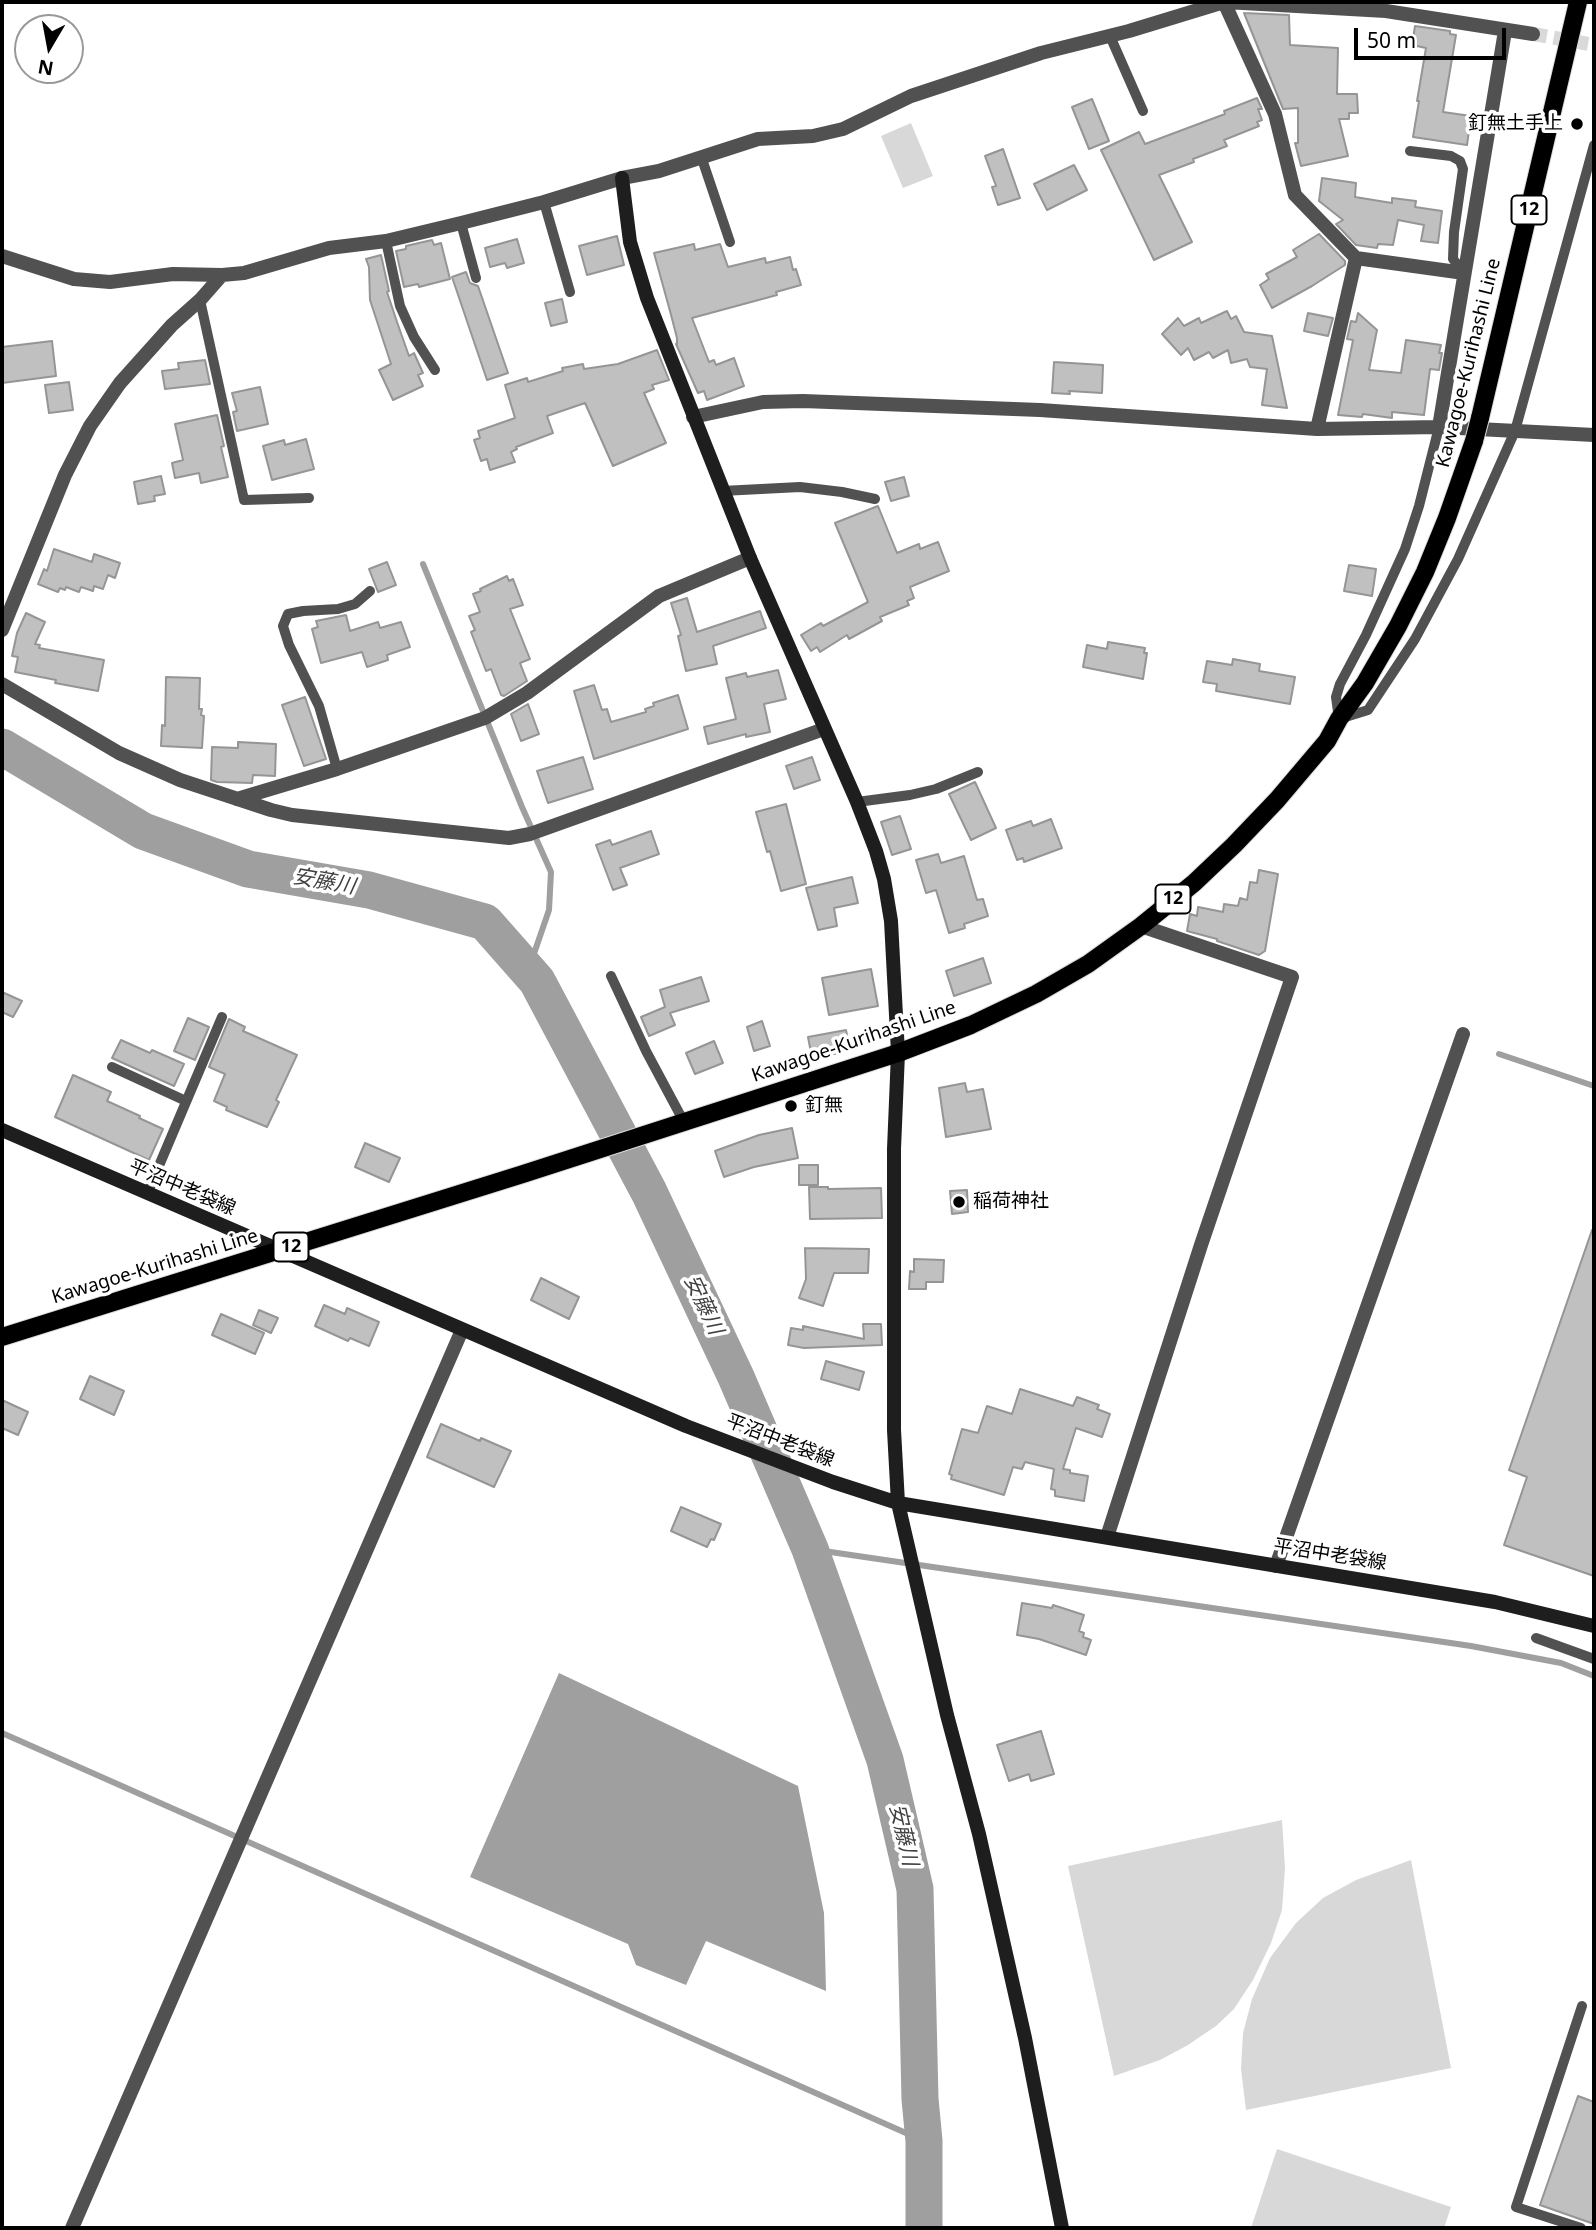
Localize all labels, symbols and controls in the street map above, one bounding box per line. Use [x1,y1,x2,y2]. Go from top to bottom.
north arrow [14,14,84,84]
scale bar [1358,14,1510,58]
text: 50 m [1367,26,1416,54]
text: N [36,54,56,82]
place label: 釘無土手上 [1468,113,1563,135]
marker: 釘無土手上 [1569,116,1585,132]
road number: 12 [1512,196,1546,224]
street label: Kawagoe-Kurihashi Line [1432,256,1506,470]
water label: 安藤川 [291,864,357,900]
road number: 12 [1156,884,1190,914]
street label: Kawagoe-Kurihashi Line [749,996,959,1088]
place label: 釘無 [805,1095,843,1117]
marker: 釘無 [783,1098,799,1114]
street label: 平沼中老袋線 [125,1155,239,1221]
place label: 稲荷神社 [973,1191,1049,1213]
marker: 稲荷神社 [951,1194,967,1210]
street label: Kawagoe-Kurihashi Line [49,1225,261,1309]
road number: 12 [274,1232,308,1262]
water label: 安藤川 [678,1271,728,1339]
street label: 平沼中老袋線 [723,1410,837,1472]
street label: 平沼中老袋線 [1272,1535,1388,1575]
water label: 安藤川 [884,1801,922,1869]

